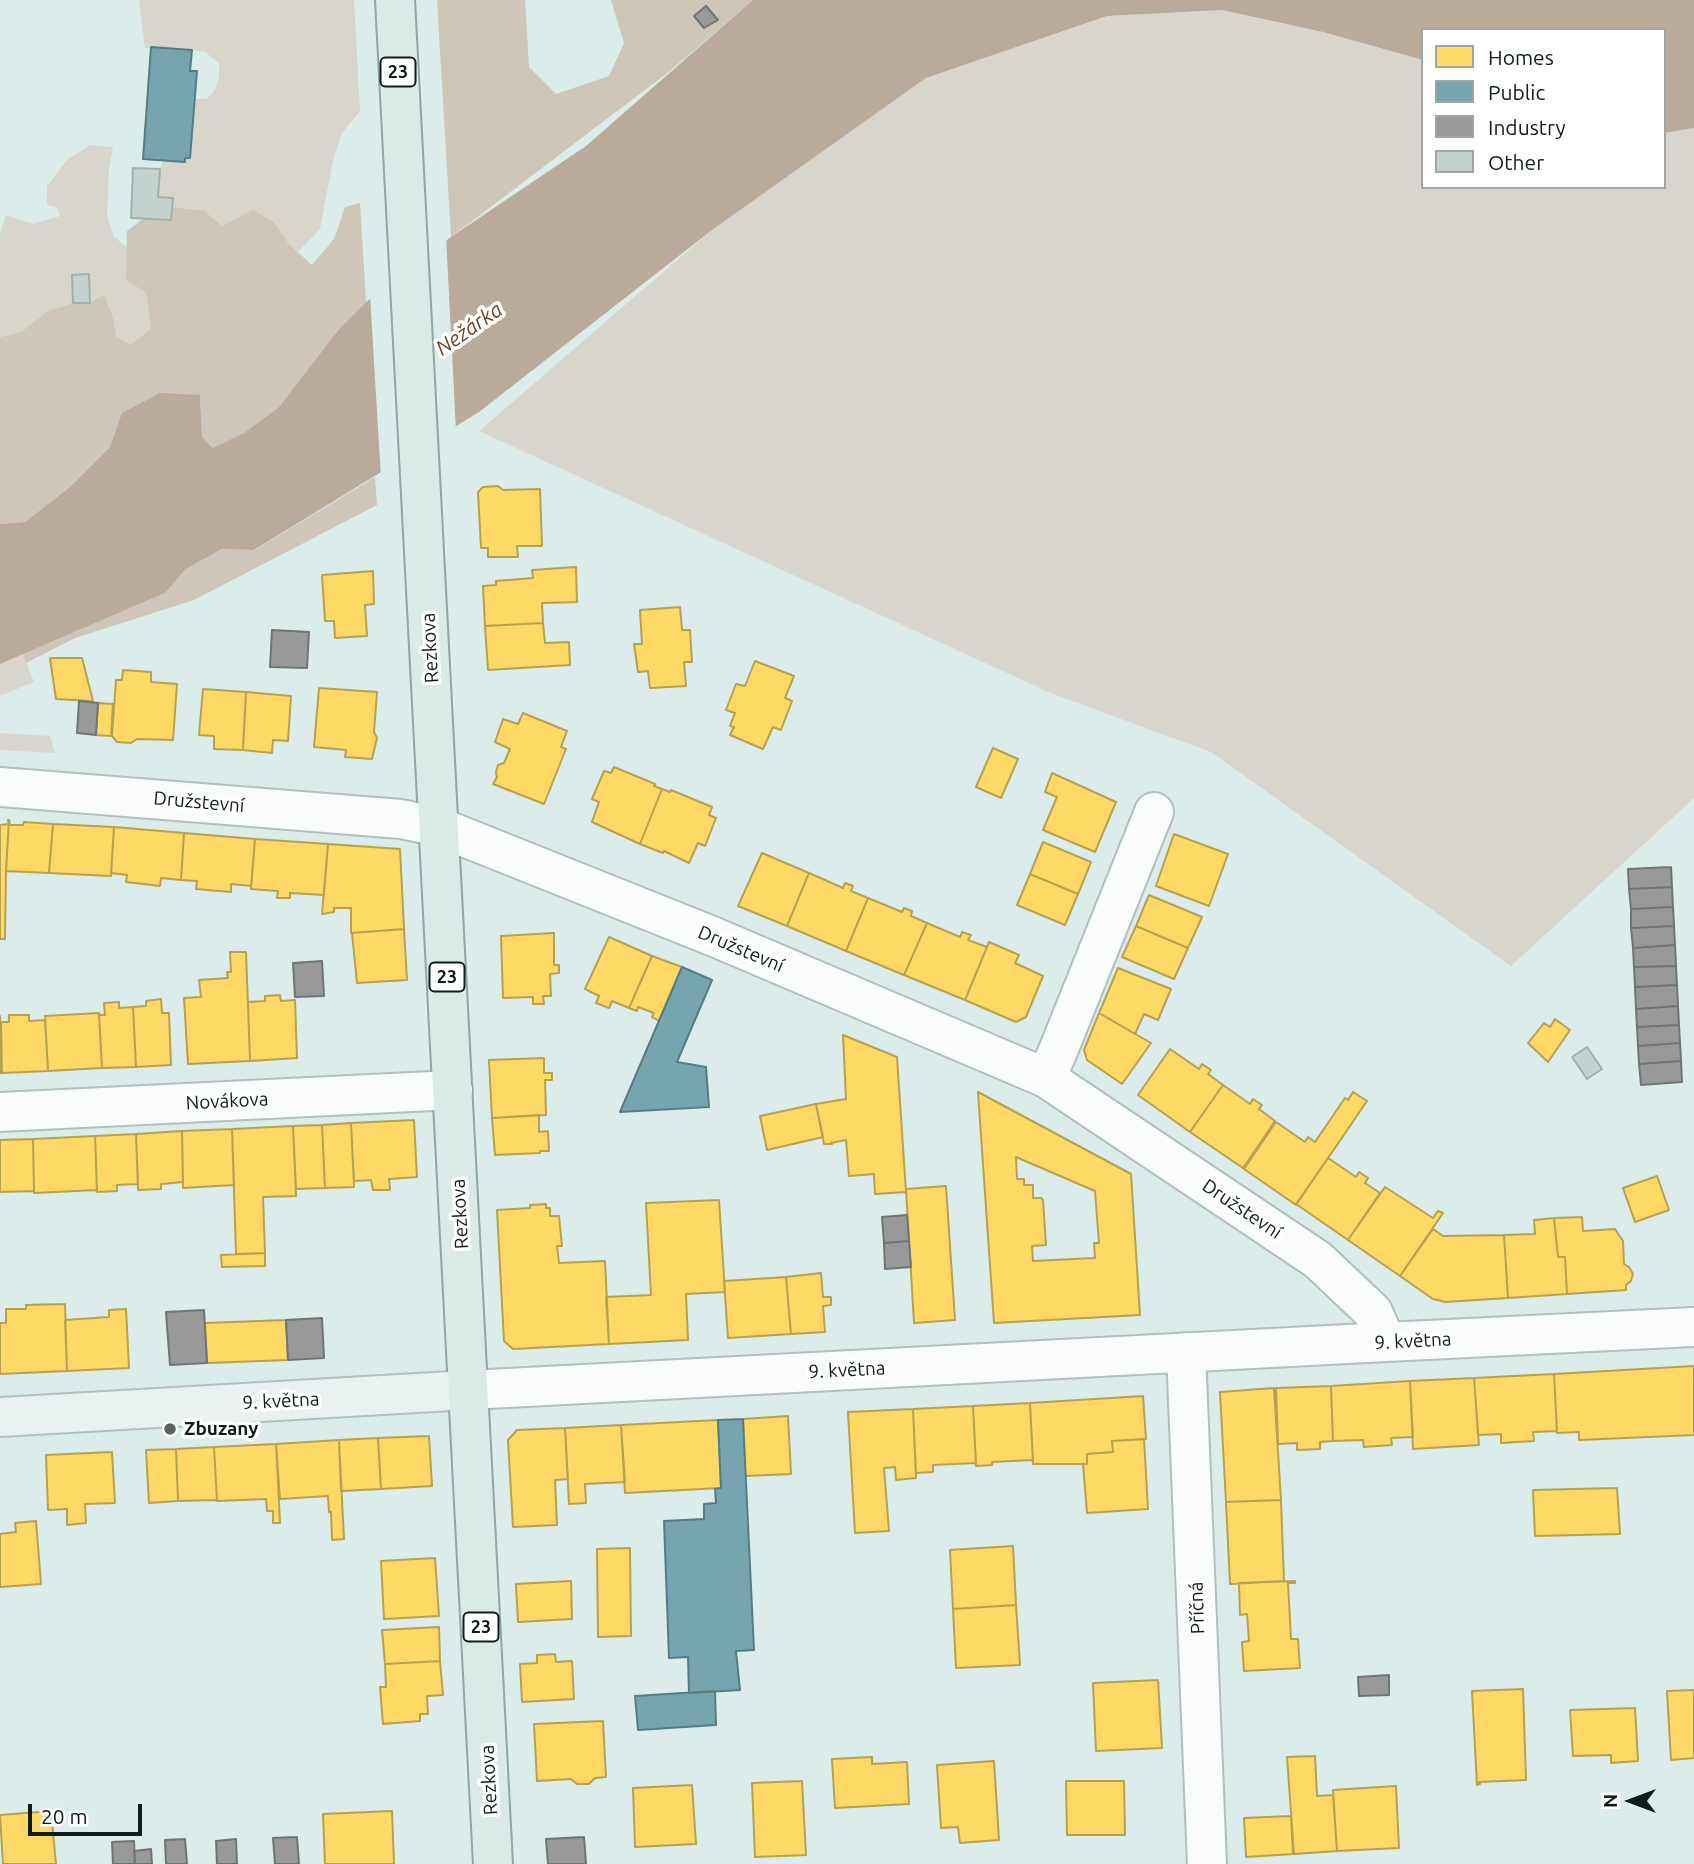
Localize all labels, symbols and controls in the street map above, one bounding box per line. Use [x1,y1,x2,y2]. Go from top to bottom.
legend [1421,28,1666,189]
text: Homes [1488,45,1554,69]
road number: 23 [380,58,416,86]
text: Public [1488,80,1545,104]
text: Industry [1488,115,1566,139]
text: Other [1488,150,1544,174]
water label: Nežárka [431,297,507,361]
street label: Rezkova [417,612,443,684]
street label: Družstevní [153,787,245,817]
street label: Družstevní [695,921,787,977]
road number: 23 [430,962,464,992]
street label: Novákova [185,1087,269,1115]
street label: Družstevní [1198,1174,1286,1244]
street label: Rezkova [447,1178,473,1250]
street label: 9. května [1374,1328,1452,1354]
street label: 9. května [808,1357,886,1383]
street label: 9. května [242,1388,320,1414]
place label: Zbuzany [184,1418,258,1440]
marker: Zbuzany [162,1421,178,1437]
street label: Příčná [1185,1581,1209,1635]
road number: 23 [463,1612,498,1642]
street label: Rezkova [476,1744,502,1816]
north arrow [1596,1766,1666,1836]
scale bar [32,1790,145,1834]
text: N [1599,1794,1621,1808]
text: 20 m [41,1804,88,1828]

